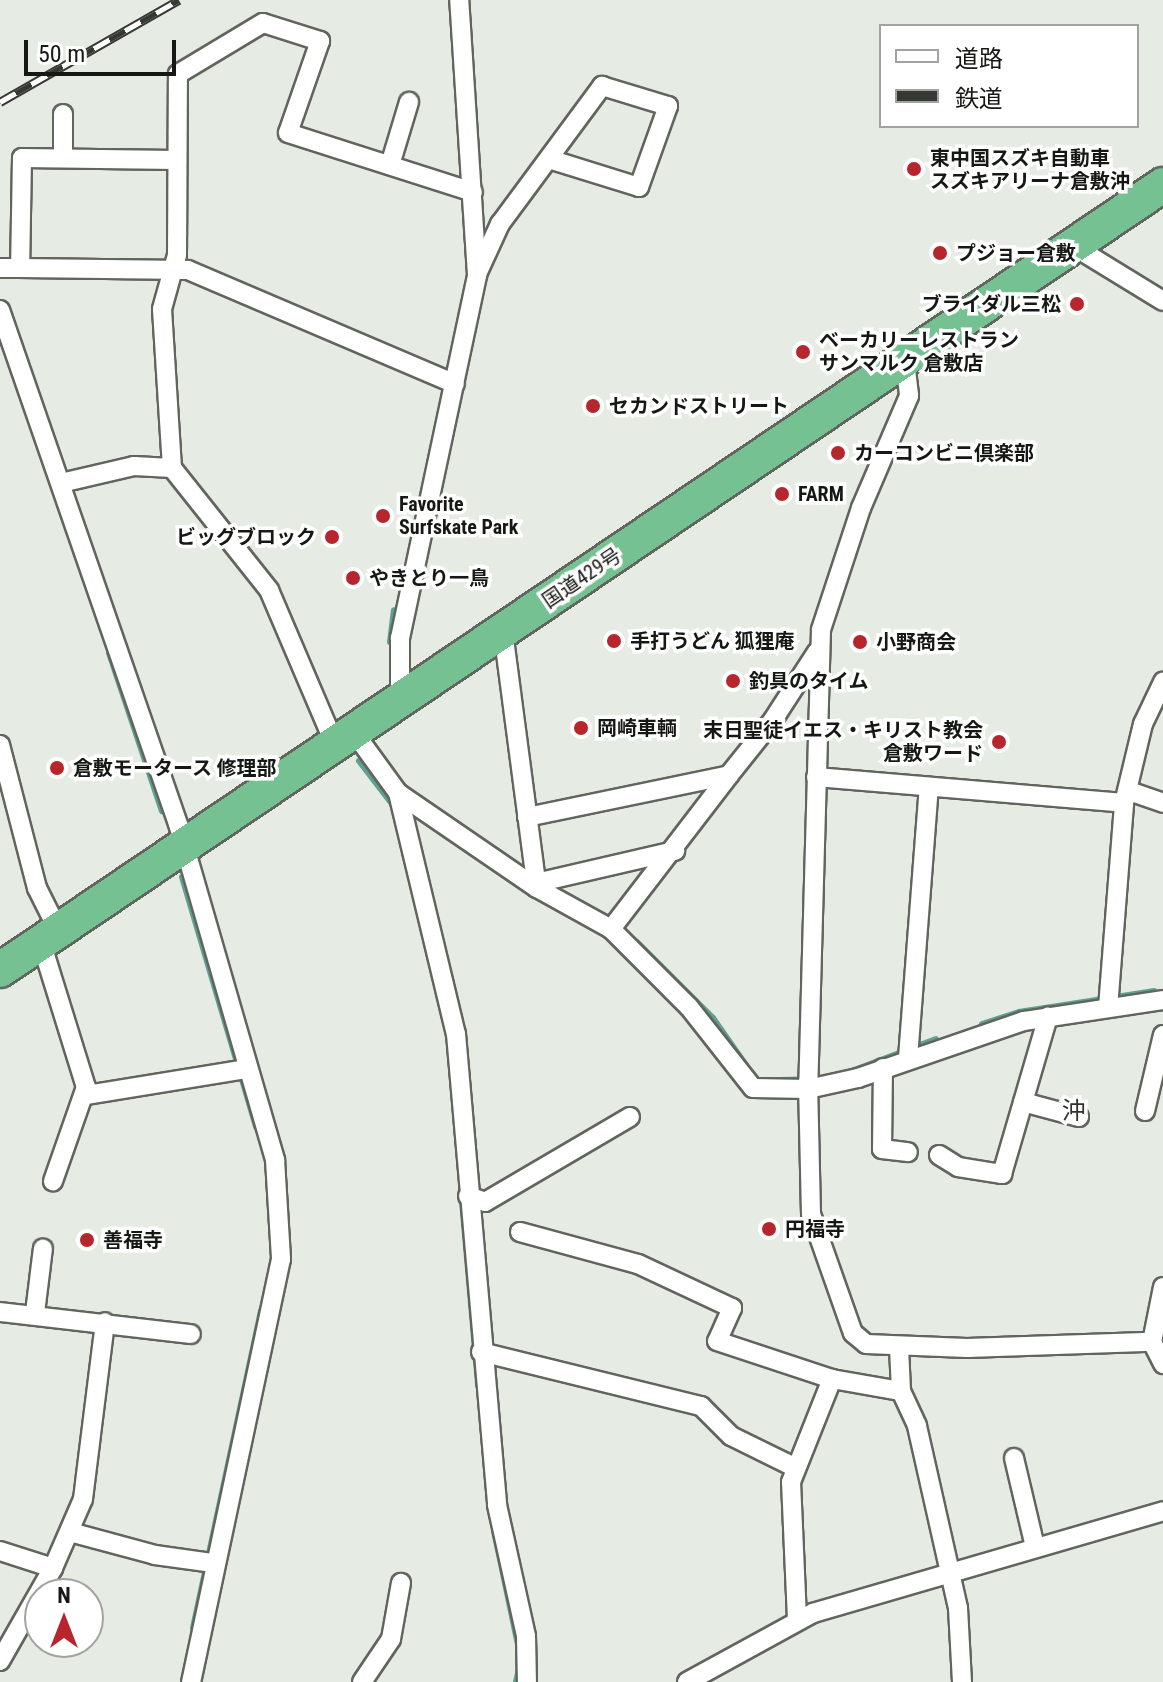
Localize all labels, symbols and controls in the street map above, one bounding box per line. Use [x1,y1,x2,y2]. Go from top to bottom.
scale bar [28,24,180,74]
legend [879,24,1139,128]
text: 50 m [38,40,85,68]
text: 道路 [955,45,1003,73]
text: 鉄道 [955,85,1003,113]
place label: 東中国スズキ自動車 スズキアリーナ倉敷沖 [930,146,1130,193]
marker: 東中国スズキ自動車 スズキアリーナ倉敷沖 [905,160,923,178]
place label: プジョー倉敷 [956,241,1076,265]
marker: プジョー倉敷 [931,244,949,262]
place label: ブライダル三松 [921,292,1061,316]
marker: ブライダル三松 [1068,295,1086,313]
place label: ベーカリーレストラン サンマルク 倉敷店 [819,328,1019,375]
marker: ベーカリーレストラン サンマルク 倉敷店 [794,343,812,361]
place label: セカンドストリート [609,394,789,418]
marker: セカンドストリート [584,397,602,415]
place label: カーコンビニ倶楽部 [854,441,1034,465]
marker: カーコンビニ倶楽部 [829,444,847,462]
place label: FARM [798,482,844,506]
marker: FARM [773,485,791,503]
place label: Favorite Surfskate Park [399,492,518,539]
marker: Favorite Surfskate Park [374,507,392,525]
place label: ビッグブロック [176,525,316,549]
marker: ビッグブロック [323,528,341,546]
street label: 国道429号 [538,543,626,613]
place label: やきとり一鳥 [369,566,489,590]
marker: やきとり一鳥 [344,569,362,587]
place label: 手打うどん 狐狸庵 [630,629,795,653]
place label: 小野商会 [876,630,956,654]
marker: 手打うどん 狐狸庵 [605,632,623,650]
marker: 小野商会 [851,633,869,651]
place label: 釣具のタイム [749,669,869,693]
marker: 釣具のタイム [724,672,742,690]
place label: 岡崎車輌 [597,716,677,740]
place label: 末日聖徒イエス・キリスト教会 倉敷ワード [703,718,983,765]
marker: 岡崎車輌 [572,719,590,737]
marker: 末日聖徒イエス・キリスト教会 倉敷ワード [990,733,1008,751]
place label: 倉敷モータース 修理部 [73,756,278,780]
marker: 倉敷モータース 修理部 [48,759,66,777]
district label: 沖 [1062,1098,1086,1126]
place label: 円福寺 [785,1217,845,1241]
marker: 円福寺 [760,1220,778,1238]
place label: 善福寺 [103,1228,163,1252]
marker: 善福寺 [78,1231,96,1249]
north arrow [24,1578,104,1658]
text: N [57,1583,71,1608]

